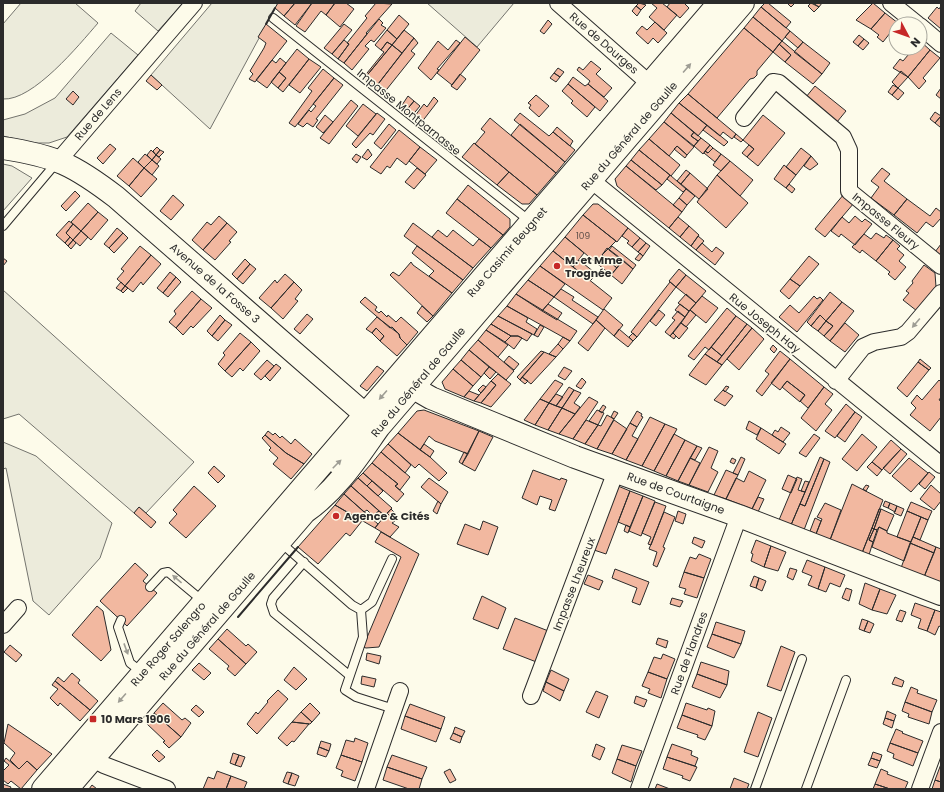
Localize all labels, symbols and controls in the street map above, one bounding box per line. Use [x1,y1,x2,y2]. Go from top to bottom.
street label: Rue de Dourges [566,9,642,78]
north arrow [888,16,928,56]
text: N [907,34,924,51]
one-way arrow [682,63,692,73]
street label: Impasse Montparnasse [354,65,464,159]
street label: Rue du Général de Gaulle [577,78,681,194]
street label: Rue de Lens [71,84,126,144]
street label: Impasse Fleury [849,189,924,254]
street label: Rue Casimir Beugnet [463,203,551,301]
house number: 109 [576,230,590,242]
street label: Avenue de la Fosse 3 [166,239,264,327]
place label: M. et Mme Trognée [565,252,623,281]
marker: M. et Mme Trognée [552,261,562,271]
street label: Rue Joseph Hay [726,289,805,357]
one-way arrow [912,317,921,328]
street label: Rue du Général de Gaulle [367,323,469,441]
one-way arrow [378,390,387,400]
one-way arrow [332,459,342,469]
street label: Rue de Courtaigne [625,468,727,518]
place label: Agence & Cités [344,508,430,524]
marker: Agence & Cités [331,511,341,521]
street label: Impasse Lheureux [549,534,599,633]
street label: Rue du Général de Gaulle [155,568,259,684]
one-way arrow [172,575,182,584]
street label: Rue Roger Salengro [127,598,209,690]
street label: Rue de Flandres [667,609,712,697]
one-way arrow [123,644,129,656]
one-way arrow [117,693,126,703]
place label: 10 Mars 1906 [101,711,170,727]
marker: 10 Mars 1906 [88,714,98,724]

